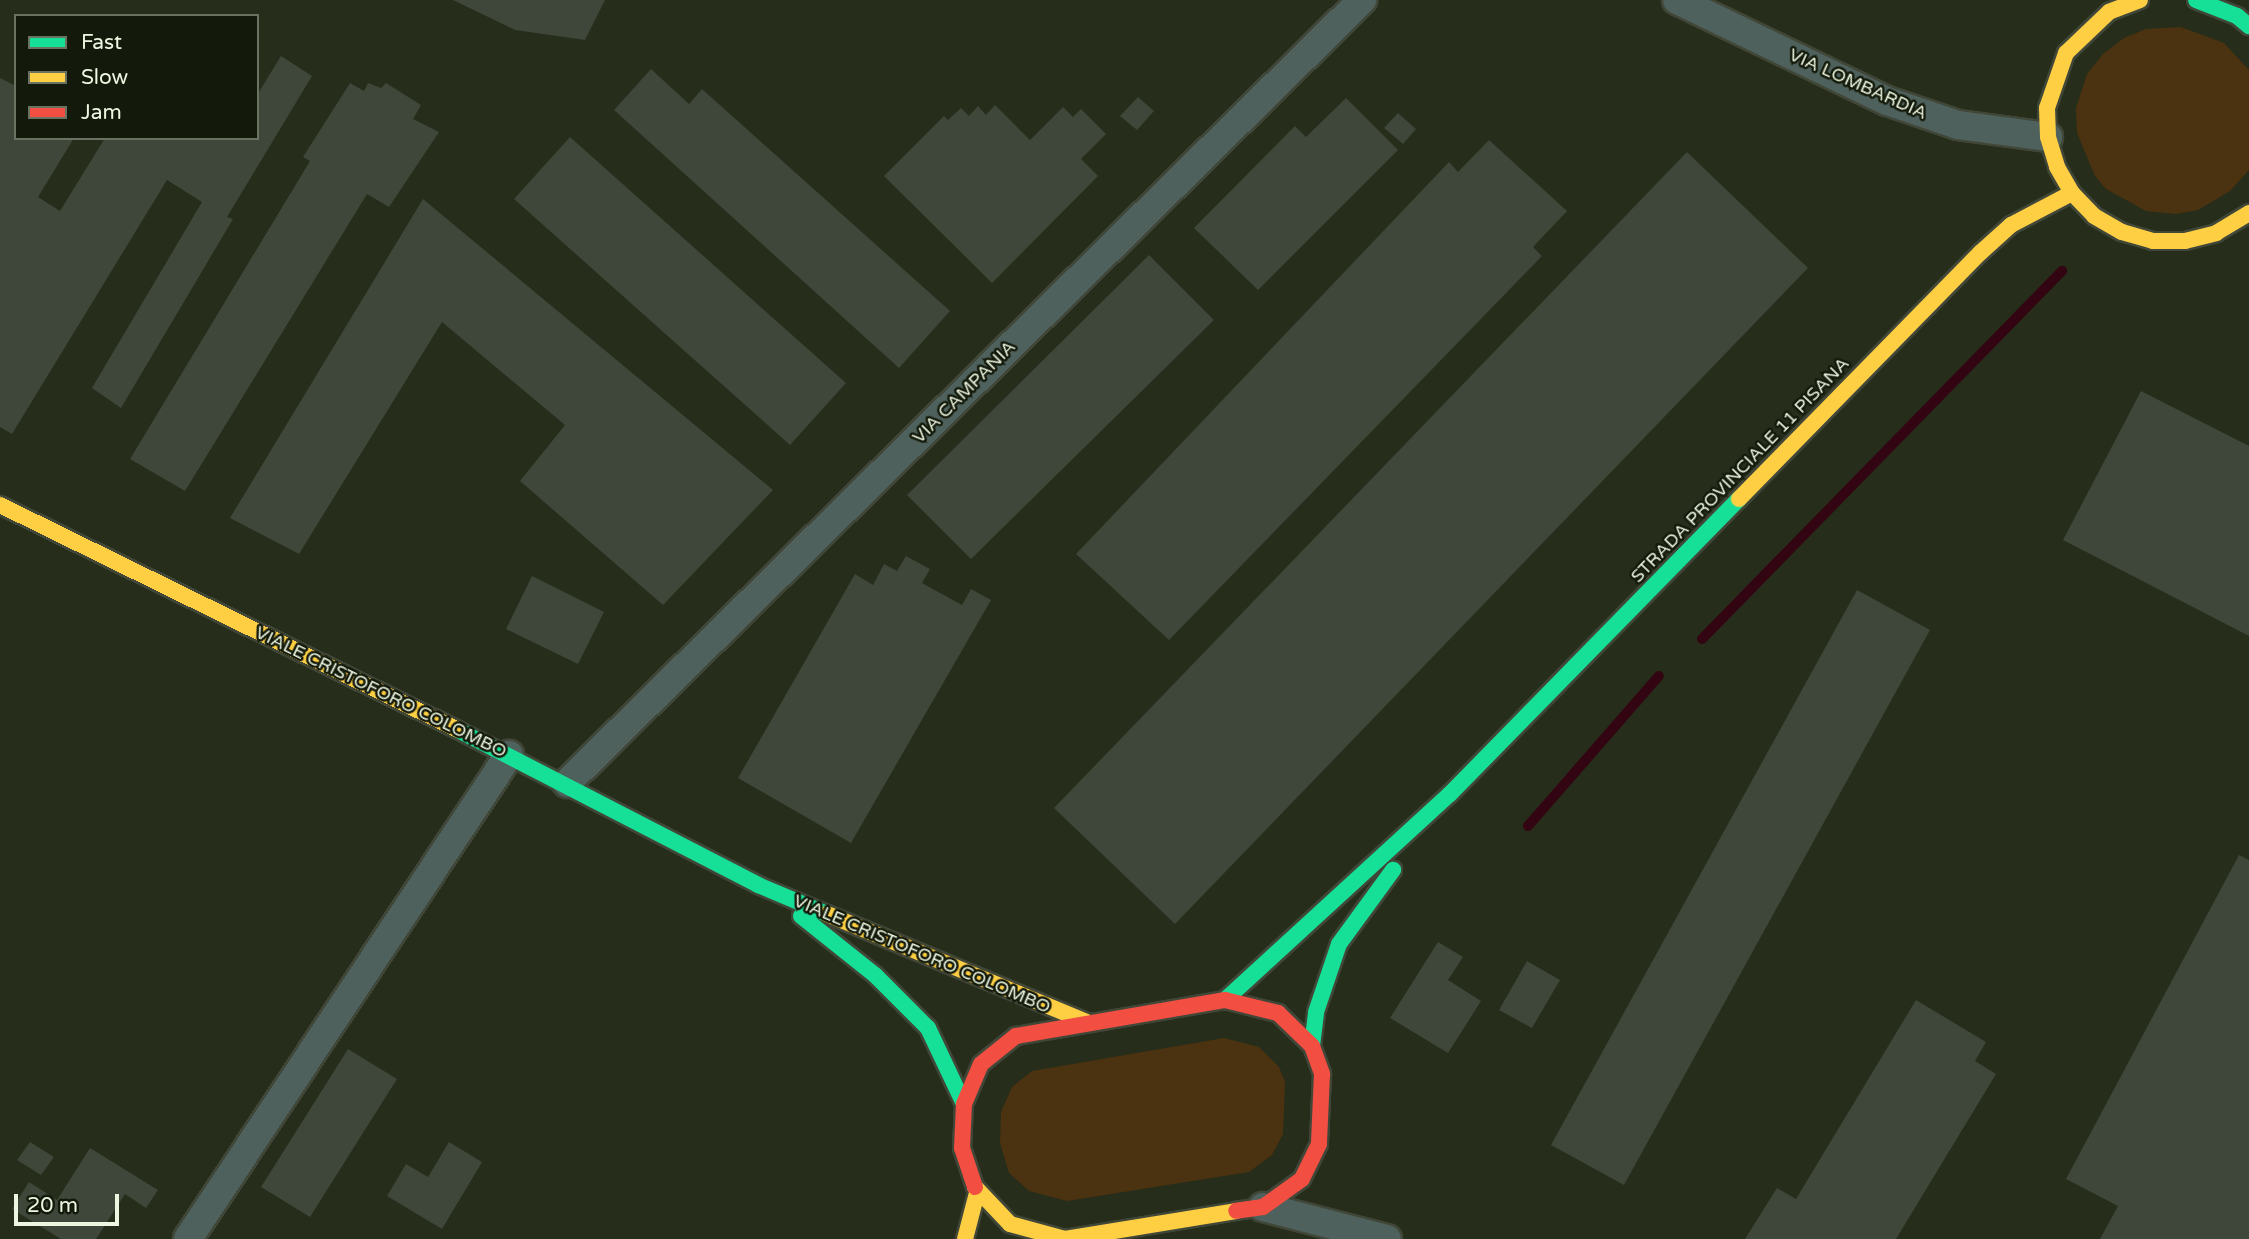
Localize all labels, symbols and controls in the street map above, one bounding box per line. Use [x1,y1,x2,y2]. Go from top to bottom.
legend [14,14,259,140]
text: Fast [81,30,122,55]
street label: VIA LOMBARDIA [1786,44,1930,124]
text: Slow [81,65,128,90]
text: Jam [81,100,122,125]
street label: VIA CAMPANIA [908,336,1020,448]
street label: STRADA PROVINCIALE 11 PISANA [1626,353,1854,587]
street label: VIALE CRISTOFORO COLOMBO [252,622,510,762]
street label: VIALE CRISTOFORO COLOMBO [790,890,1054,1018]
scale bar [18,1180,122,1224]
text: 20 m [27,1193,78,1218]

